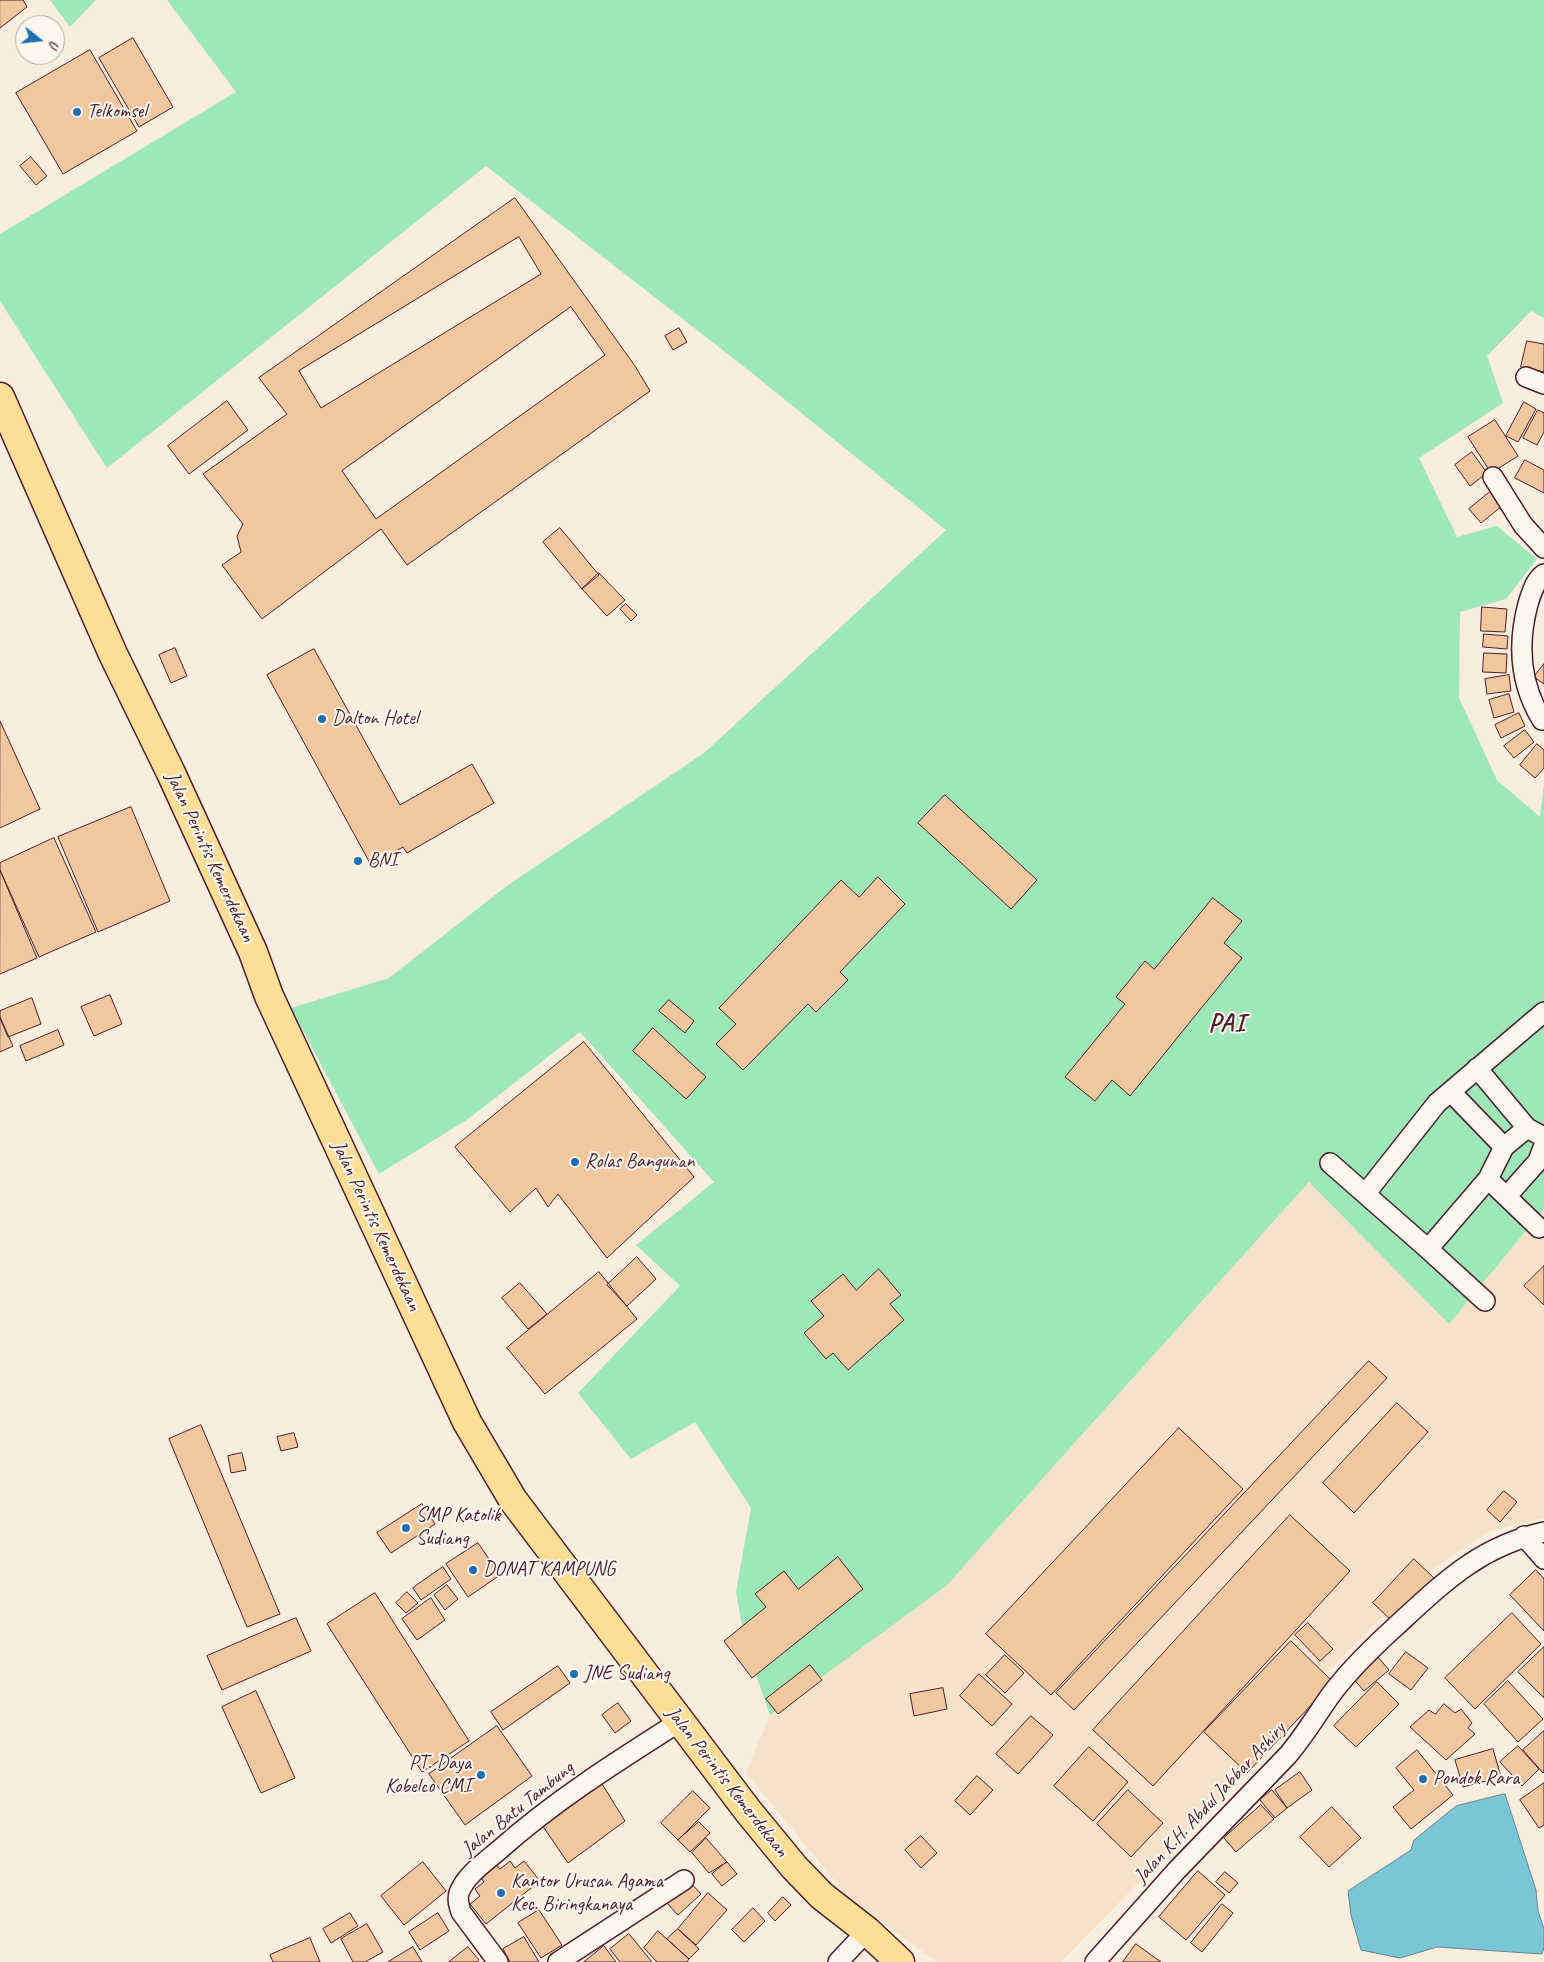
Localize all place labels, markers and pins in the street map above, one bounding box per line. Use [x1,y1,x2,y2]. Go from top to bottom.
place label: Telkomsel [87,100,147,124]
marker: Telkomsel [71,106,83,118]
place label: Dalton Hotel [332,707,418,731]
marker: Dalton Hotel [316,713,328,725]
place label: BNI [368,849,397,873]
marker: BNI [352,855,364,867]
place label: Rolas Bangunan [585,1150,694,1174]
marker: Rolas Bangunan [569,1156,581,1168]
place label: SMP Katolik Sudiang [416,1504,500,1551]
marker: SMP Katolik Sudiang [400,1522,412,1534]
place label: DONAT KAMPUNG [483,1558,615,1582]
marker: DONAT KAMPUNG [467,1564,479,1576]
place label: JNE Sudiang [584,1662,669,1686]
marker: JNE Sudiang [568,1668,580,1680]
place label: PT. Daya Kobelco CMI [385,1752,471,1799]
place label: Pondok Rara [1433,1767,1519,1791]
marker: PT. Daya Kobelco CMI [475,1769,487,1781]
marker: Pondok Rara [1417,1773,1429,1785]
place label: Kantor Urusan Agama Kec. Biringkanaya [511,1870,663,1917]
marker: Kantor Urusan Agama Kec. Biringkanaya [495,1887,507,1899]

